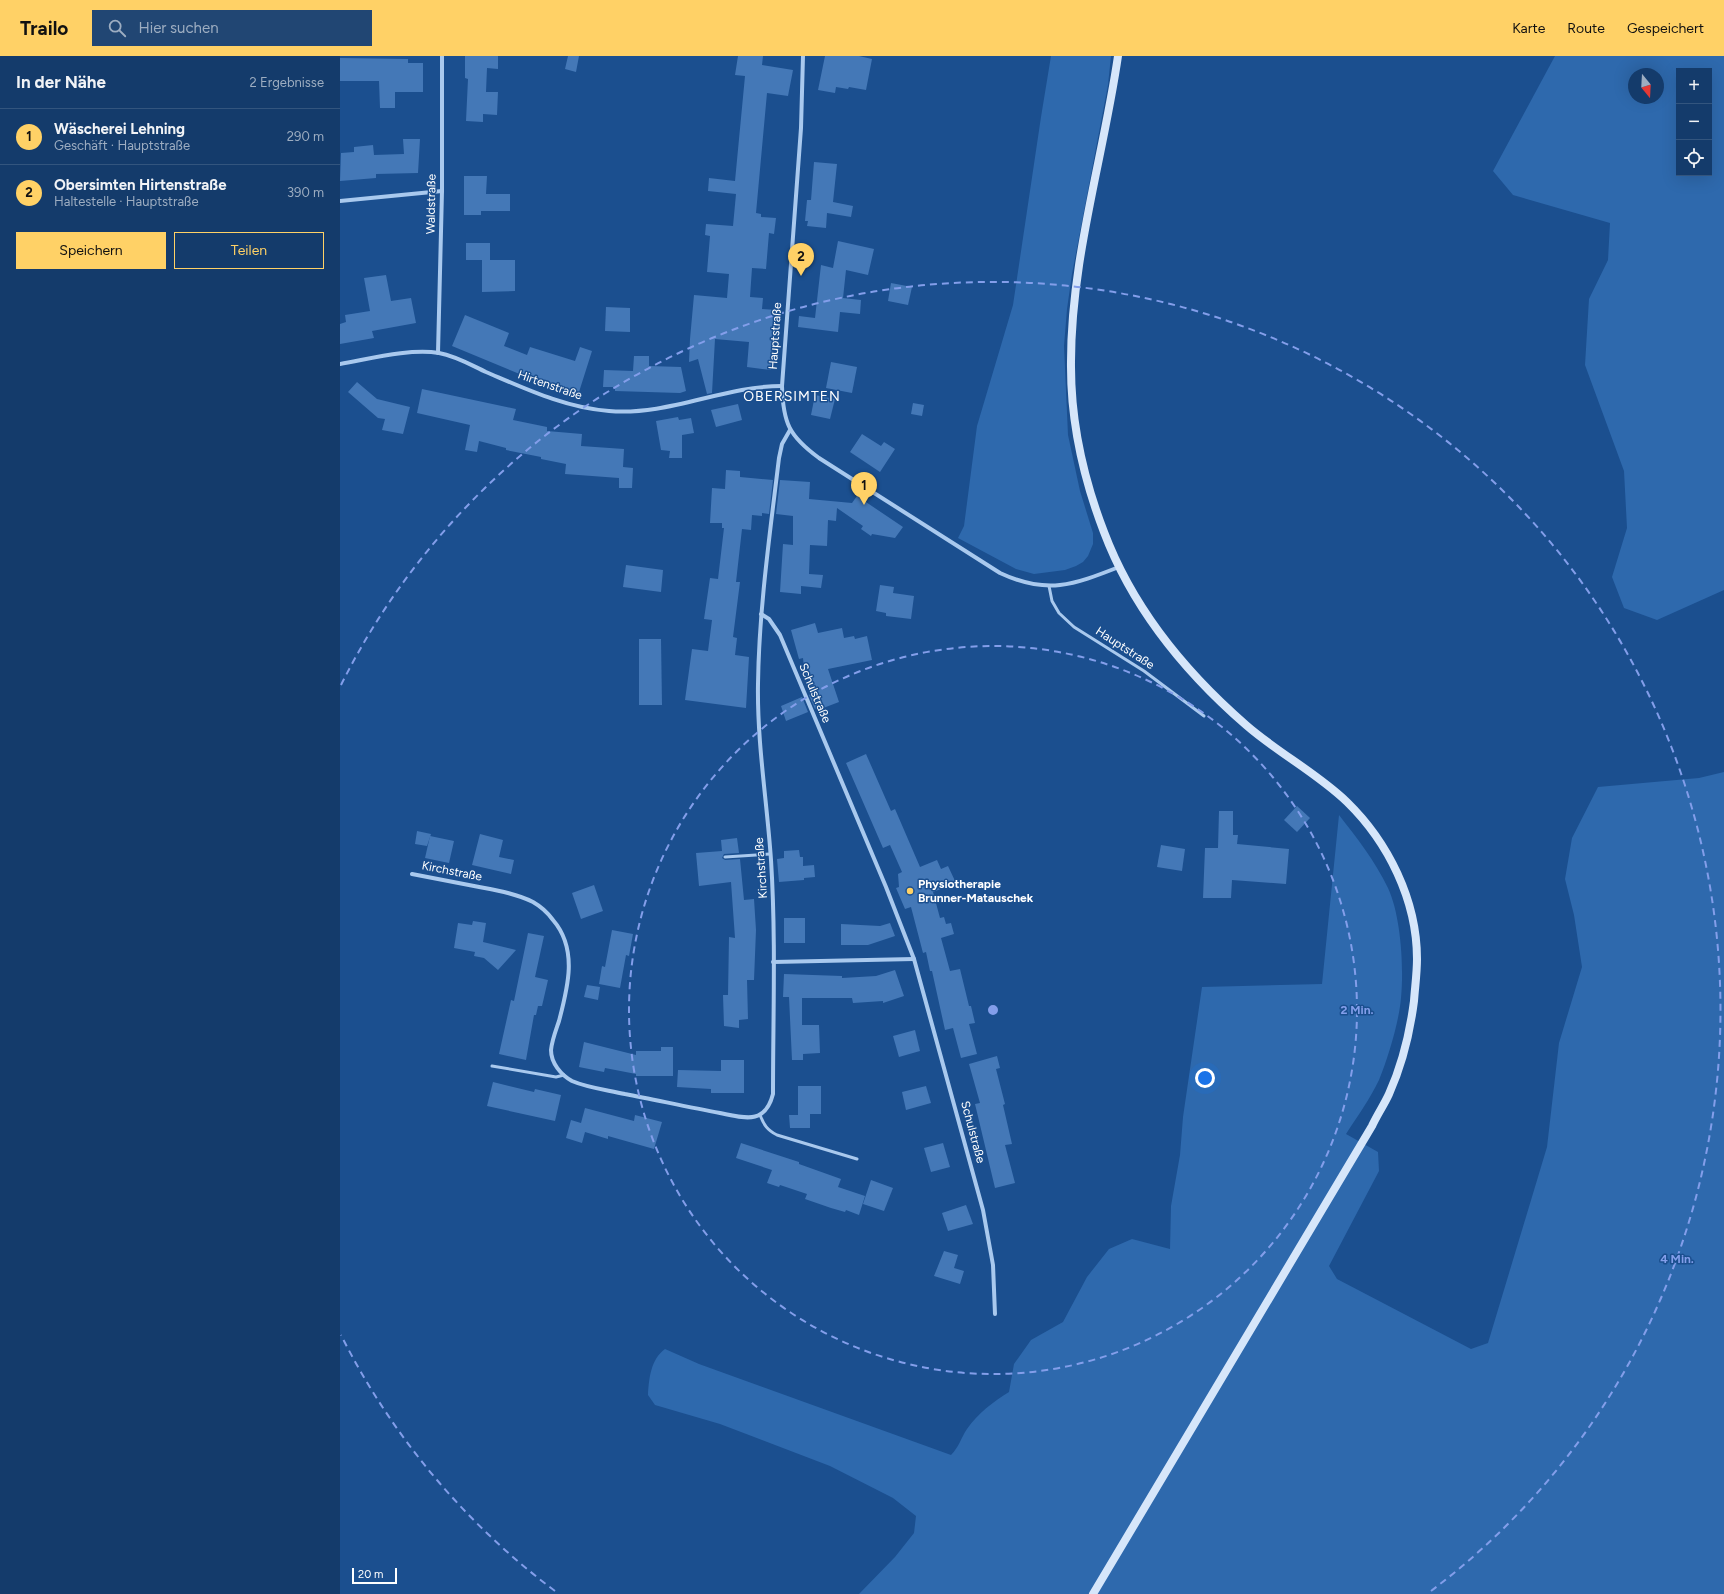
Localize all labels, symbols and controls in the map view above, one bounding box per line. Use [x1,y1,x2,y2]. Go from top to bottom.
search box [92,10,372,46]
text: Trailo [20,17,68,40]
icon: search [106,17,128,39]
text: Hier suchen [138,19,219,37]
text: Karte [1512,20,1545,37]
text: Route [1567,20,1605,37]
text: Gespeichert [1627,20,1704,37]
north arrow [1628,68,1664,104]
map controls [1676,68,1712,176]
button: + [1676,68,1712,104]
text: In der Nähe [16,72,106,92]
text: 2 Ergebnisse [250,75,324,90]
button: − [1676,104,1712,140]
text: Wäscherei Lehning [54,120,185,138]
text: 1 [26,129,32,144]
text: 290 m [287,129,324,144]
text: Geschäft · Hauptstraße [54,138,190,153]
button: locate [1676,140,1712,176]
street label: Waldstraße [423,173,439,234]
text: Obersimten Hirtenstraße [54,176,226,194]
text: 2 [25,185,33,200]
text: 390 m [287,185,324,200]
text: Haltestelle · Hauptstraße [54,194,198,209]
button: Speichern [16,232,166,269]
button: Teilen [174,232,324,269]
pin: 2 [788,243,814,276]
street label: Hauptstraße [766,302,784,370]
street label: Hirtenstraße [516,367,584,403]
district label: OBERSIMTEN [743,388,841,405]
pin: 1 [851,472,877,505]
street label: Hauptstraße [1093,624,1157,672]
street label: Schulstraße [796,661,834,725]
street label: Kirchstraße [752,837,770,899]
street label: Kirchstraße [421,858,484,884]
place label: Physiotherapie Brunner-Matauschek [918,877,1034,905]
marker: Physiotherapie Brunner-Matauschek [905,886,915,896]
centre of rings [986,1003,1000,1017]
text: 2 Min. [1340,1003,1374,1017]
your location [1195,1068,1215,1088]
street label: Schulstraße [958,1100,988,1165]
text: 4 Min. [1660,1252,1694,1266]
scale bar [352,1566,397,1585]
text: 20 m [358,1568,383,1581]

